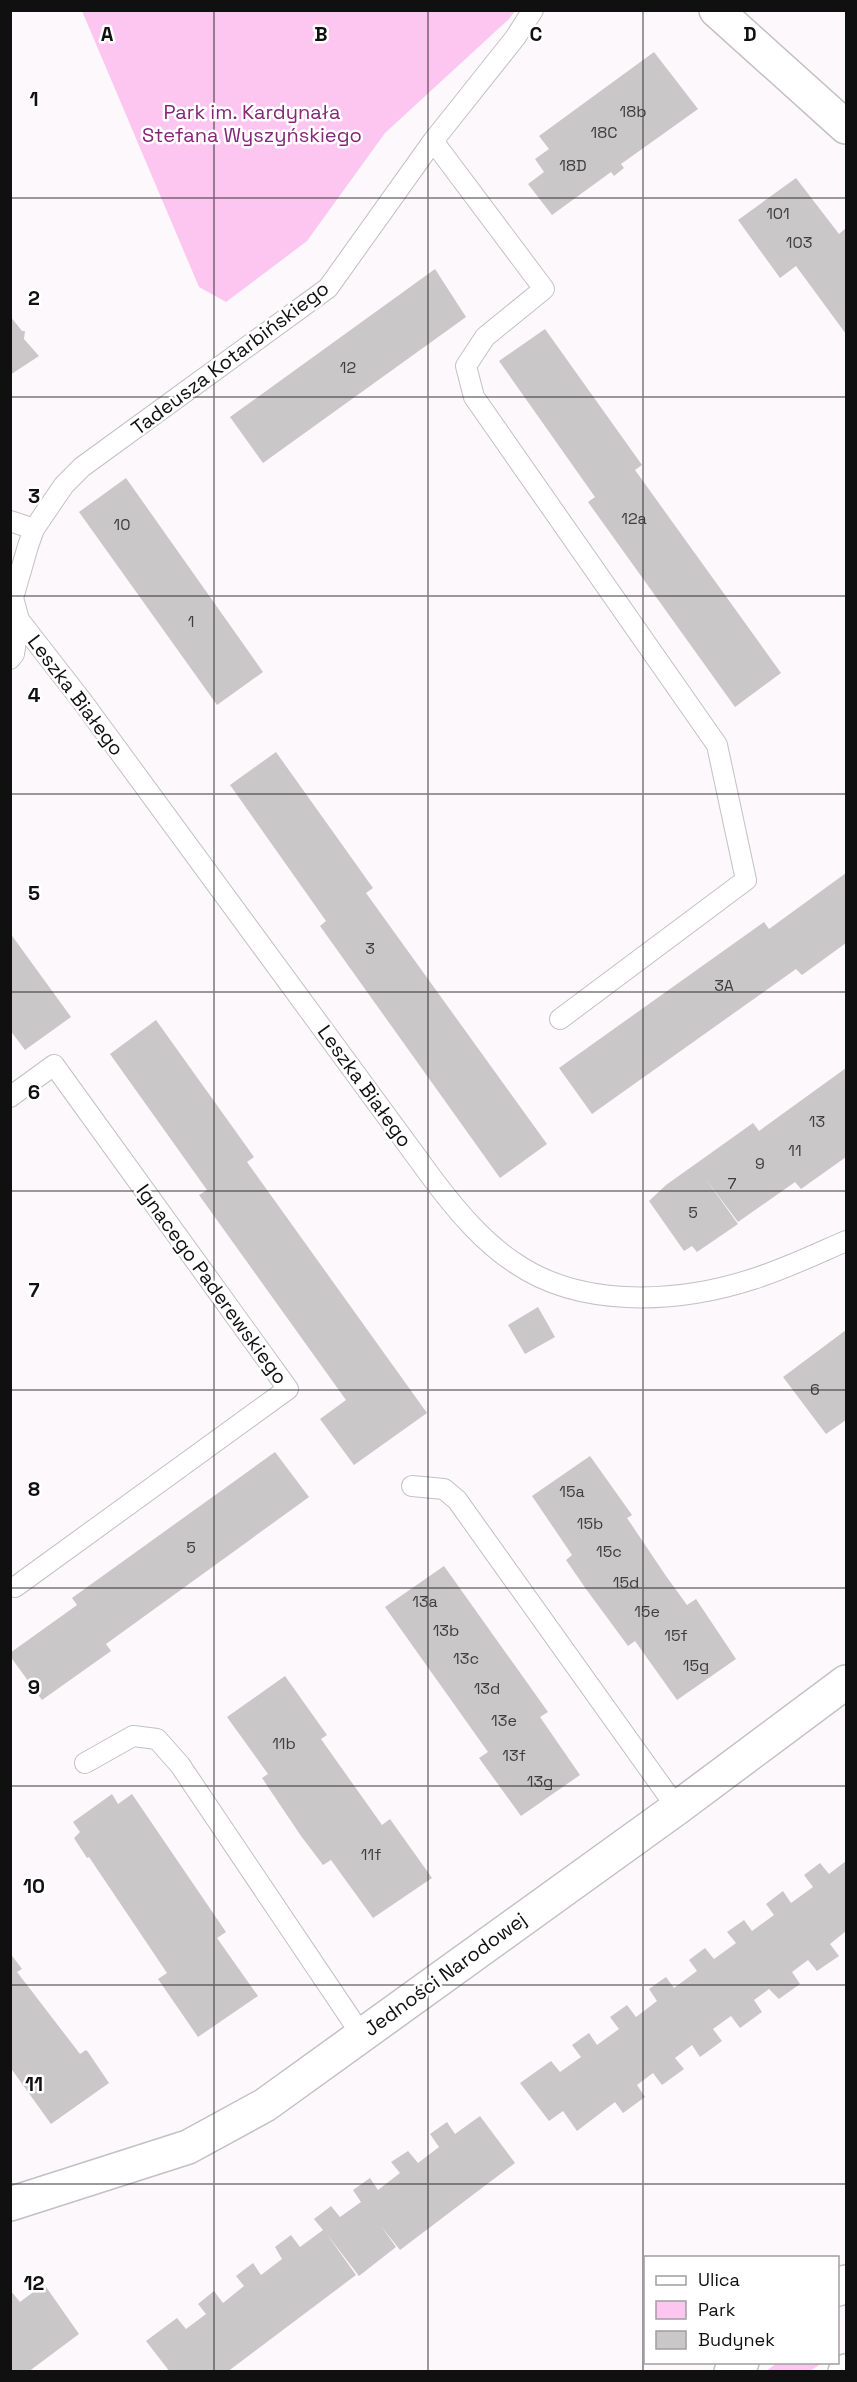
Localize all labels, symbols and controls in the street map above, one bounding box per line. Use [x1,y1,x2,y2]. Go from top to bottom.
text: A [101,21,114,47]
text: B [314,21,328,47]
text: C [530,21,543,47]
text: D [743,21,757,47]
text: 1 [29,86,39,112]
park label: Park im. Kardynała Stefana Wyszyńskiego [142,99,362,148]
house number: 18b [620,101,646,122]
house number: 18C [591,122,617,143]
house number: 18D [559,155,587,176]
house number: 101 [766,203,790,224]
house number: 103 [786,232,812,253]
street label: Tadeusza Kotarbińskiego [126,275,334,441]
text: 2 [28,285,40,311]
house number: 12 [340,357,356,378]
text: 3 [28,483,40,509]
house number: 12a [621,508,647,529]
house number: 10 [114,514,130,535]
house number: 1 [188,611,194,632]
street label: Leszka Białego [22,629,130,761]
text: 4 [28,682,41,708]
text: 5 [28,880,40,906]
house number: 3 [365,938,375,959]
house number: 3A [714,975,734,996]
street label: Leszka Białego [312,1020,418,1152]
text: 6 [28,1079,40,1105]
house number: 13 [809,1111,825,1132]
house number: 11 [788,1140,802,1161]
house number: 9 [755,1153,765,1174]
house number: 7 [727,1173,737,1194]
street label: Ignacego Paderewskiego [131,1179,293,1389]
house number: 5 [688,1202,698,1223]
text: 7 [28,1277,40,1303]
house number: 6 [810,1379,820,1400]
text: 8 [28,1476,40,1502]
house number: 15a [559,1481,585,1502]
house number: 15b [577,1513,603,1534]
house number: 5 [186,1537,196,1558]
house number: 15c [596,1541,622,1562]
house number: 15d [613,1572,639,1593]
house number: 13a [412,1591,438,1612]
house number: 15e [634,1601,660,1622]
house number: 13b [433,1620,459,1641]
house number: 15f [664,1625,688,1646]
house number: 13c [453,1648,479,1669]
house number: 15g [683,1655,709,1676]
text: 9 [28,1674,40,1700]
house number: 13d [474,1678,500,1699]
house number: 13e [491,1710,517,1731]
house number: 11b [272,1733,296,1754]
house number: 13f [502,1745,526,1766]
house number: 13g [527,1771,553,1792]
house number: 11f [361,1844,381,1865]
text: 10 [23,1873,45,1899]
street label: Jedności Narodowej [358,1906,532,2042]
text: 11 [25,2071,43,2097]
legend [644,2256,839,2364]
text: Ulica [698,2268,740,2291]
text: 12 [24,2270,45,2296]
text: Park [698,2298,736,2321]
text: Budynek [698,2328,775,2351]

